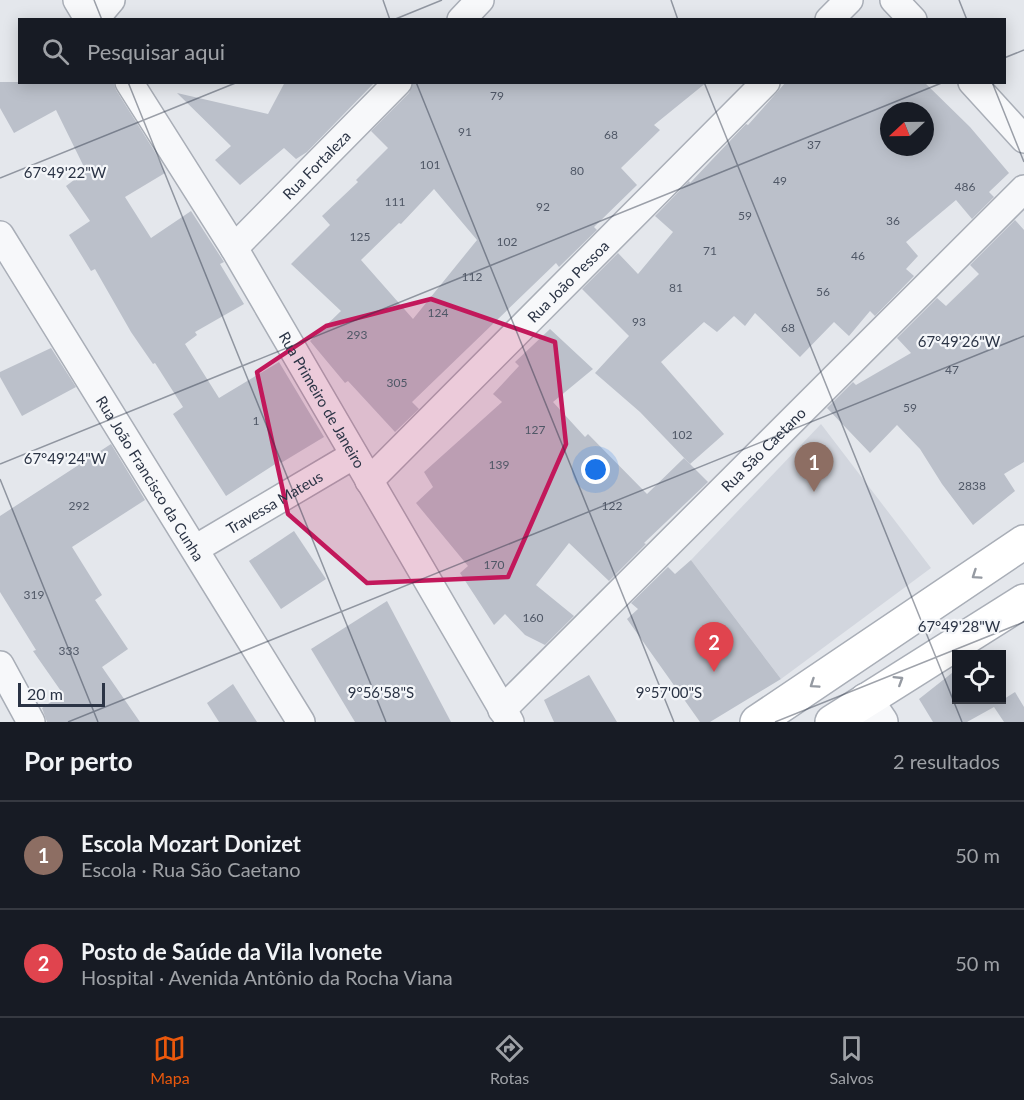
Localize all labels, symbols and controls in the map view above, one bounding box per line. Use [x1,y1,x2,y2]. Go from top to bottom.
search box [18,18,1006,84]
icon: search [39,35,72,68]
text: Pesquisar aqui [87,38,225,65]
house number: 79 [490,88,504,103]
north arrow [880,102,934,156]
house number: 91 [458,124,472,139]
street label: Rua Fortaleza [278,127,354,203]
house number: 68 [604,127,618,142]
house number: 37 [807,137,821,152]
house number: 101 [420,157,440,172]
text: 67°49'22"W [24,163,107,181]
house number: 80 [570,163,584,178]
house number: 49 [773,173,787,188]
house number: 486 [955,179,975,194]
house number: 111 [385,194,405,209]
house number: 92 [536,199,550,214]
house number: 59 [738,208,752,223]
house number: 36 [886,213,900,228]
house number: 125 [350,229,370,244]
house number: 102 [497,234,517,249]
street label: Rua João Pessoa [523,236,612,326]
house number: 71 [703,243,717,258]
house number: 46 [851,248,865,263]
house number: 112 [462,269,482,284]
house number: 81 [669,280,683,295]
house number: 56 [816,284,830,299]
house number: 124 [428,305,448,320]
house number: 93 [632,314,646,329]
house number: 68 [781,320,795,335]
house number: 293 [347,327,367,342]
street label: Rua Primeiro de Janeiro [276,328,369,471]
text: 67°49'26"W [918,332,1001,350]
house number: 47 [945,362,959,377]
house number: 305 [387,375,407,390]
street label: Rua João Francisco da Cunha [93,392,208,564]
house number: 59 [903,400,917,415]
street label: Rua São Caetano [717,403,809,495]
house number: 1 [253,413,260,428]
house number: 127 [525,422,545,437]
house number: 102 [672,427,692,442]
pin: 1 [794,442,834,492]
text: 67°49'24"W [24,449,107,467]
your location [581,455,610,484]
house number: 139 [489,457,509,472]
street label: Travessa Mateus [223,467,326,538]
house number: 2838 [958,478,986,493]
house number: 292 [69,498,89,513]
house number: 122 [602,498,622,513]
house number: 170 [484,557,504,572]
one-way arrow [971,568,982,579]
house number: 319 [24,587,44,602]
house number: 160 [523,610,543,625]
text: 67°49'28"W [918,617,1001,635]
pin: 2 [694,622,734,672]
house number: 333 [59,643,79,658]
map controls [952,650,1006,704]
button: locate [952,650,1006,704]
one-way arrow [893,675,903,687]
one-way arrow [810,677,821,688]
scale bar [18,680,105,708]
text: 9°56'58"S [348,683,414,701]
text: 9°57'00"S [636,683,702,701]
text: 20 m [27,684,63,703]
text: Por perto [24,745,133,777]
text: 2 resultados [893,749,1000,773]
text: Escola Mozart Donizet [81,830,301,857]
text: 1 [38,843,49,867]
text: 50 m [955,843,1000,867]
text: Escola · Rua São Caetano [81,857,301,881]
text: Posto de Saúde da Vila Ivonete [81,938,382,965]
text: 2 [38,951,49,975]
text: 50 m [955,951,1000,975]
text: Hospital · Avenida Antônio da Rocha Viana [81,965,453,989]
tab: Mapa [150,1032,190,1087]
tab: Rotas [490,1032,529,1087]
tab: Salvos [829,1032,874,1087]

